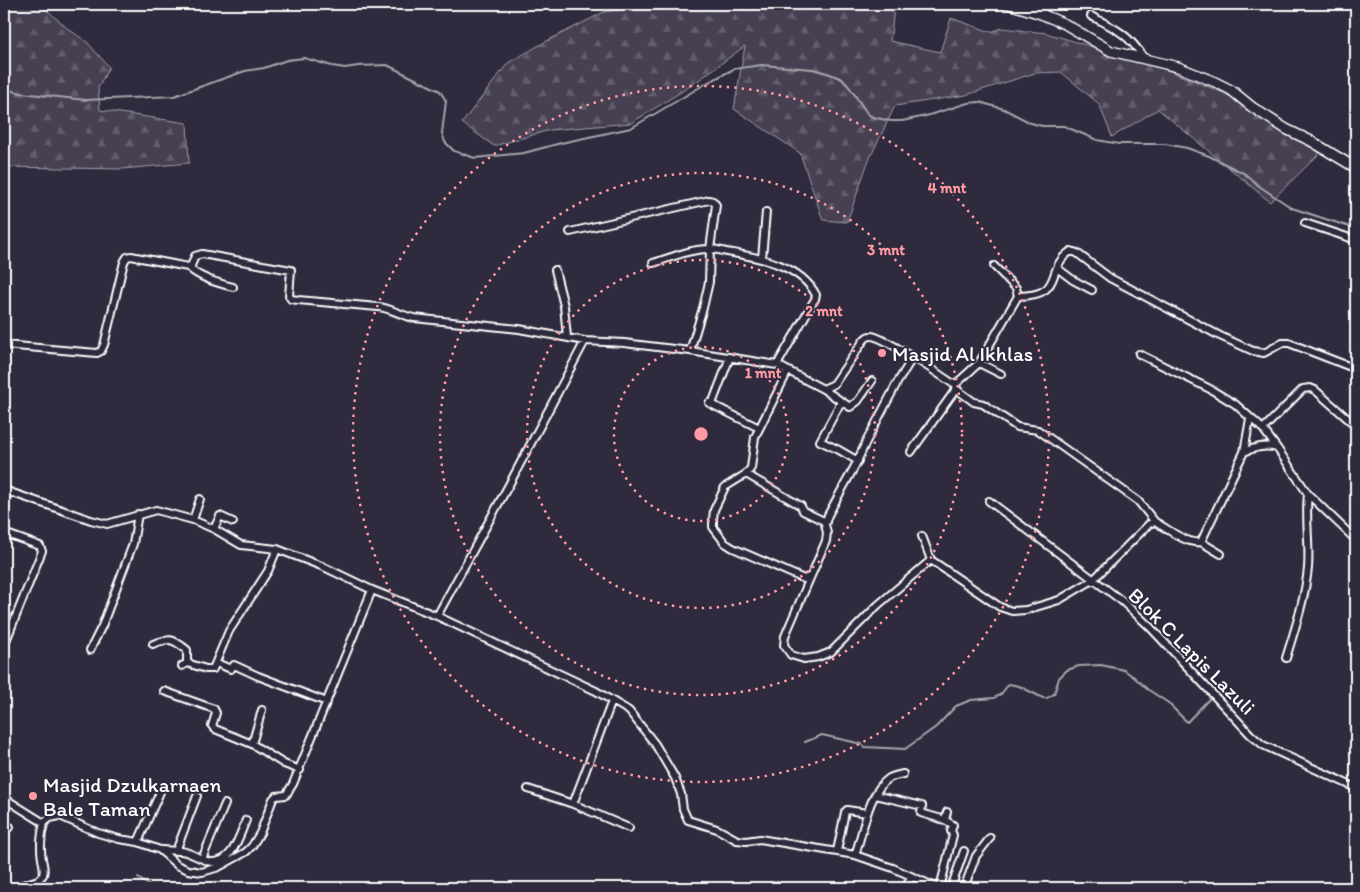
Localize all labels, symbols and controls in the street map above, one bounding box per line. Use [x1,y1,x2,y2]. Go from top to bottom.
text: 4 mnt [928,179,967,197]
text: 3 mnt [867,241,905,259]
text: 2 mnt [805,302,843,320]
place label: Masjid Al Ikhlas [892,341,1033,366]
marker: Masjid Al Ikhlas [876,347,888,359]
text: 1 mnt [745,364,782,382]
centre of rings [692,425,710,443]
street label: Blok C Lapis Lazuli [1123,582,1261,720]
place label: Masjid Dzulkarnaen Bale Taman [43,772,222,821]
marker: Masjid Dzulkarnaen Bale Taman [27,790,39,802]

